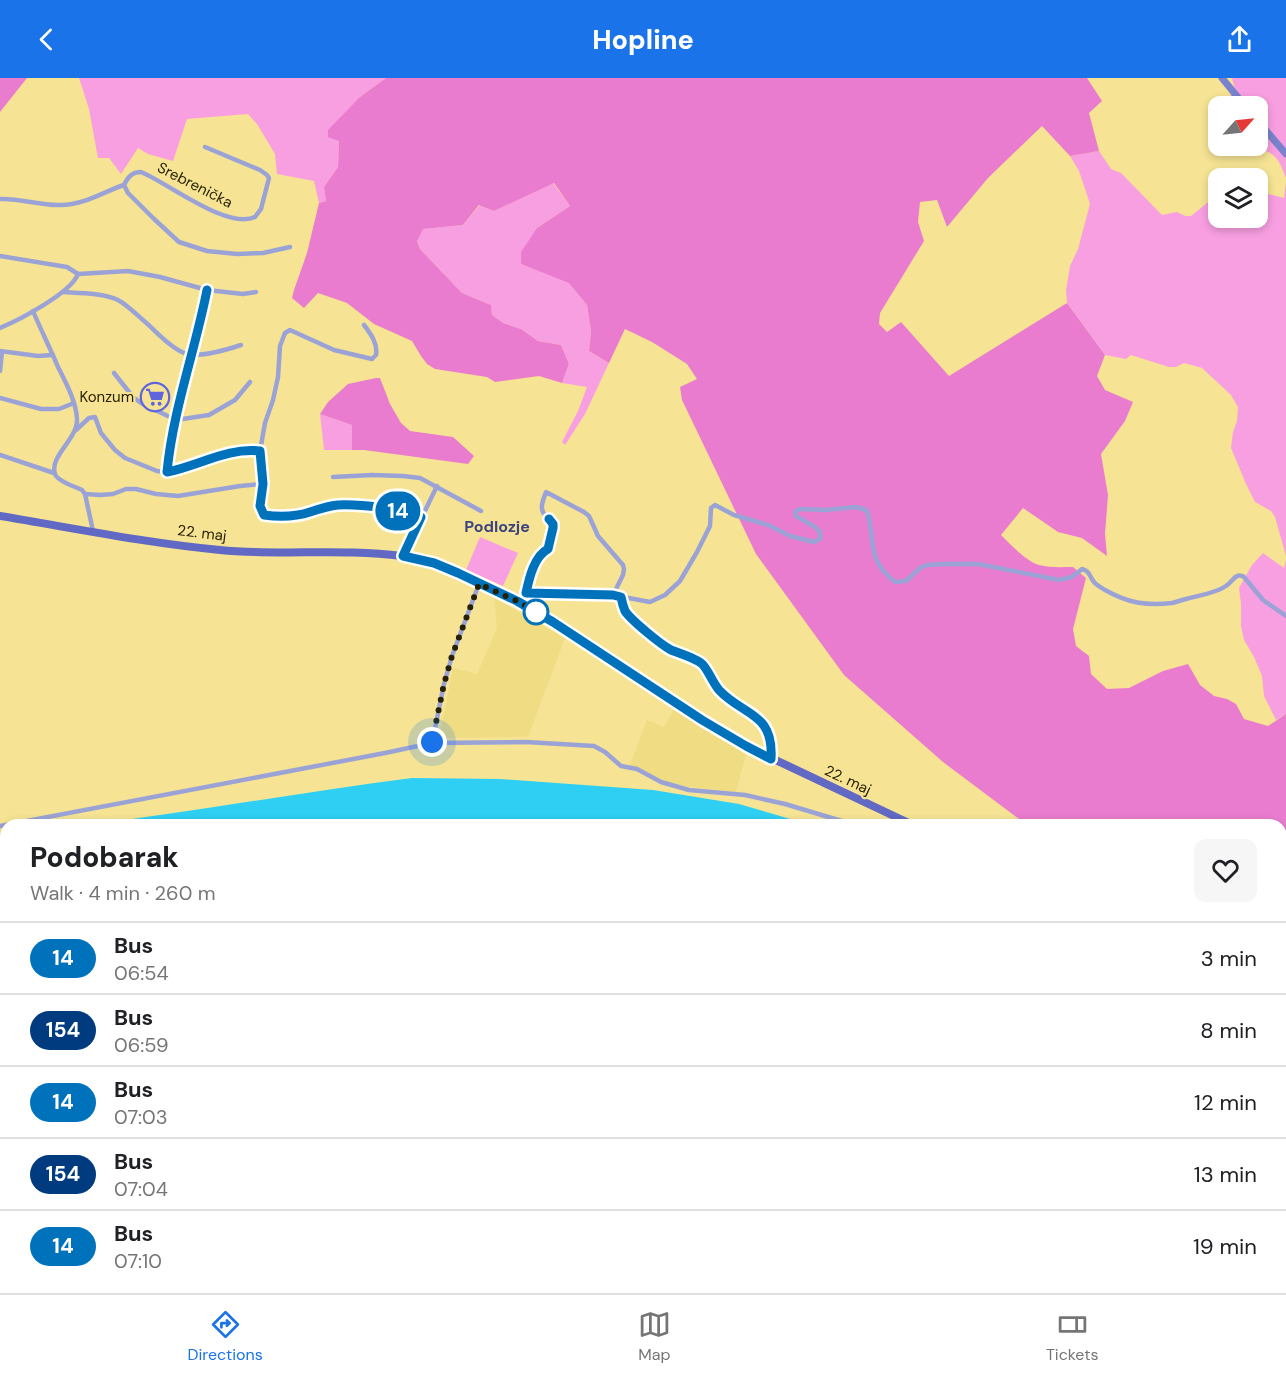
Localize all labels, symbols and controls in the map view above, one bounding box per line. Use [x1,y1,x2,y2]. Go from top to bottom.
text: Hopline [592,22,694,57]
icon: back [30,23,63,56]
icon: share [1223,23,1256,56]
north arrow [1208,96,1268,156]
map controls [1208,96,1268,228]
street label: Srebrenička [154,157,236,213]
button: layers [1208,168,1268,228]
supermarket icon: Konzum [139,381,171,413]
place label: Konzum [79,387,134,407]
line badge: 14 [371,492,425,530]
text: 14 [387,497,409,525]
district label: Podlozje [464,516,530,537]
street label: 22. maj [176,520,228,546]
unlabelled marker [523,599,549,625]
your location [417,727,447,757]
street label: 22. maj [821,760,875,800]
text: Podobarak [30,839,179,876]
button: heart [1194,839,1257,902]
text: Walk · 4 min · 260 m [30,880,215,906]
text: Bus [114,931,153,960]
text: 14 [52,944,74,972]
text: 3 min [1201,944,1257,973]
text: 06:54 [114,960,169,986]
text: Bus [114,1003,153,1032]
text: 154 [46,1016,80,1044]
text: 8 min [1200,1016,1257,1045]
text: 06:59 [114,1032,168,1058]
text: Bus [114,1075,153,1104]
text: 14 [52,1088,74,1116]
text: 12 min [1194,1088,1257,1117]
text: 07:03 [114,1104,168,1130]
text: Bus [114,1147,153,1176]
text: 154 [46,1160,80,1188]
text: 13 min [1194,1160,1257,1189]
text: 07:04 [114,1176,168,1202]
text: Bus [114,1219,153,1248]
text: 14 [52,1232,74,1260]
text: 19 min [1193,1232,1257,1261]
text: 07:10 [114,1248,162,1274]
tab: Directions [188,1308,263,1365]
tab: Map [638,1308,671,1365]
tab: Tickets [1046,1308,1098,1365]

